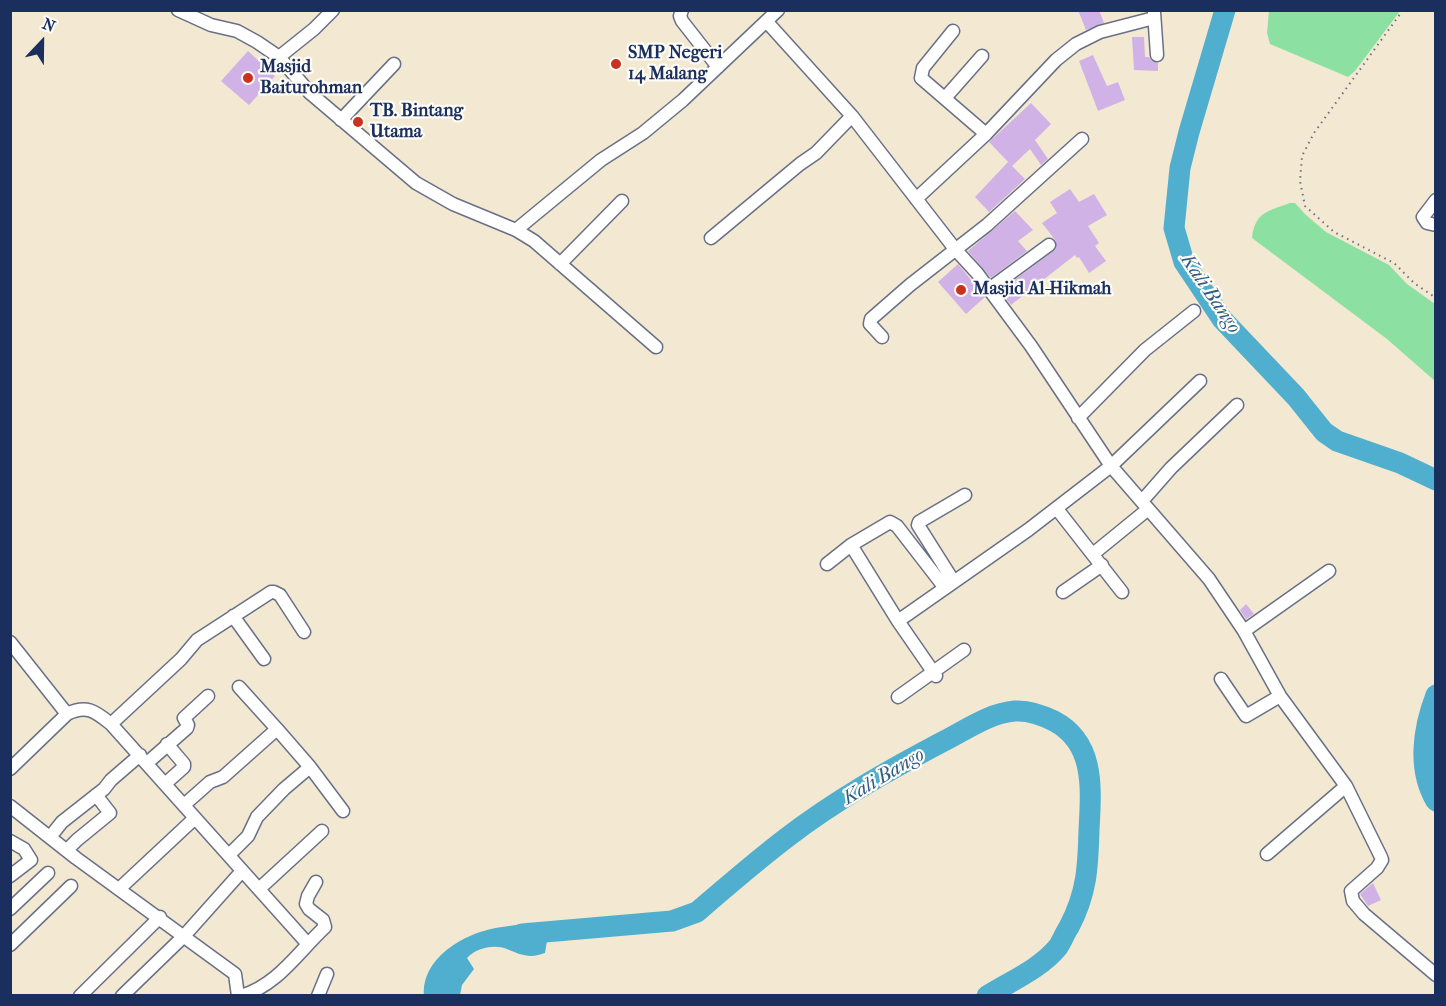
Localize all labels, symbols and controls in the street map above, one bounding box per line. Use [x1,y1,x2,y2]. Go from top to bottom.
north arrow [12,12,72,72]
text: N [40,14,58,36]
place label: SMP Negeri 14 Malang [628,43,722,86]
place label: Masjid Baiturohman [260,57,362,100]
marker: SMP Negeri 14 Malang [609,57,623,71]
marker: Masjid Baiturohman [241,71,255,85]
place label: TB. Bintang Utama [370,101,463,144]
marker: TB. Bintang Utama [351,115,365,129]
water label: Kali Bango [1175,250,1245,338]
place label: Masjid Al-Hikmah [973,279,1111,301]
marker: Masjid Al-Hikmah [954,283,968,297]
water label: Kali Bango [839,743,929,811]

